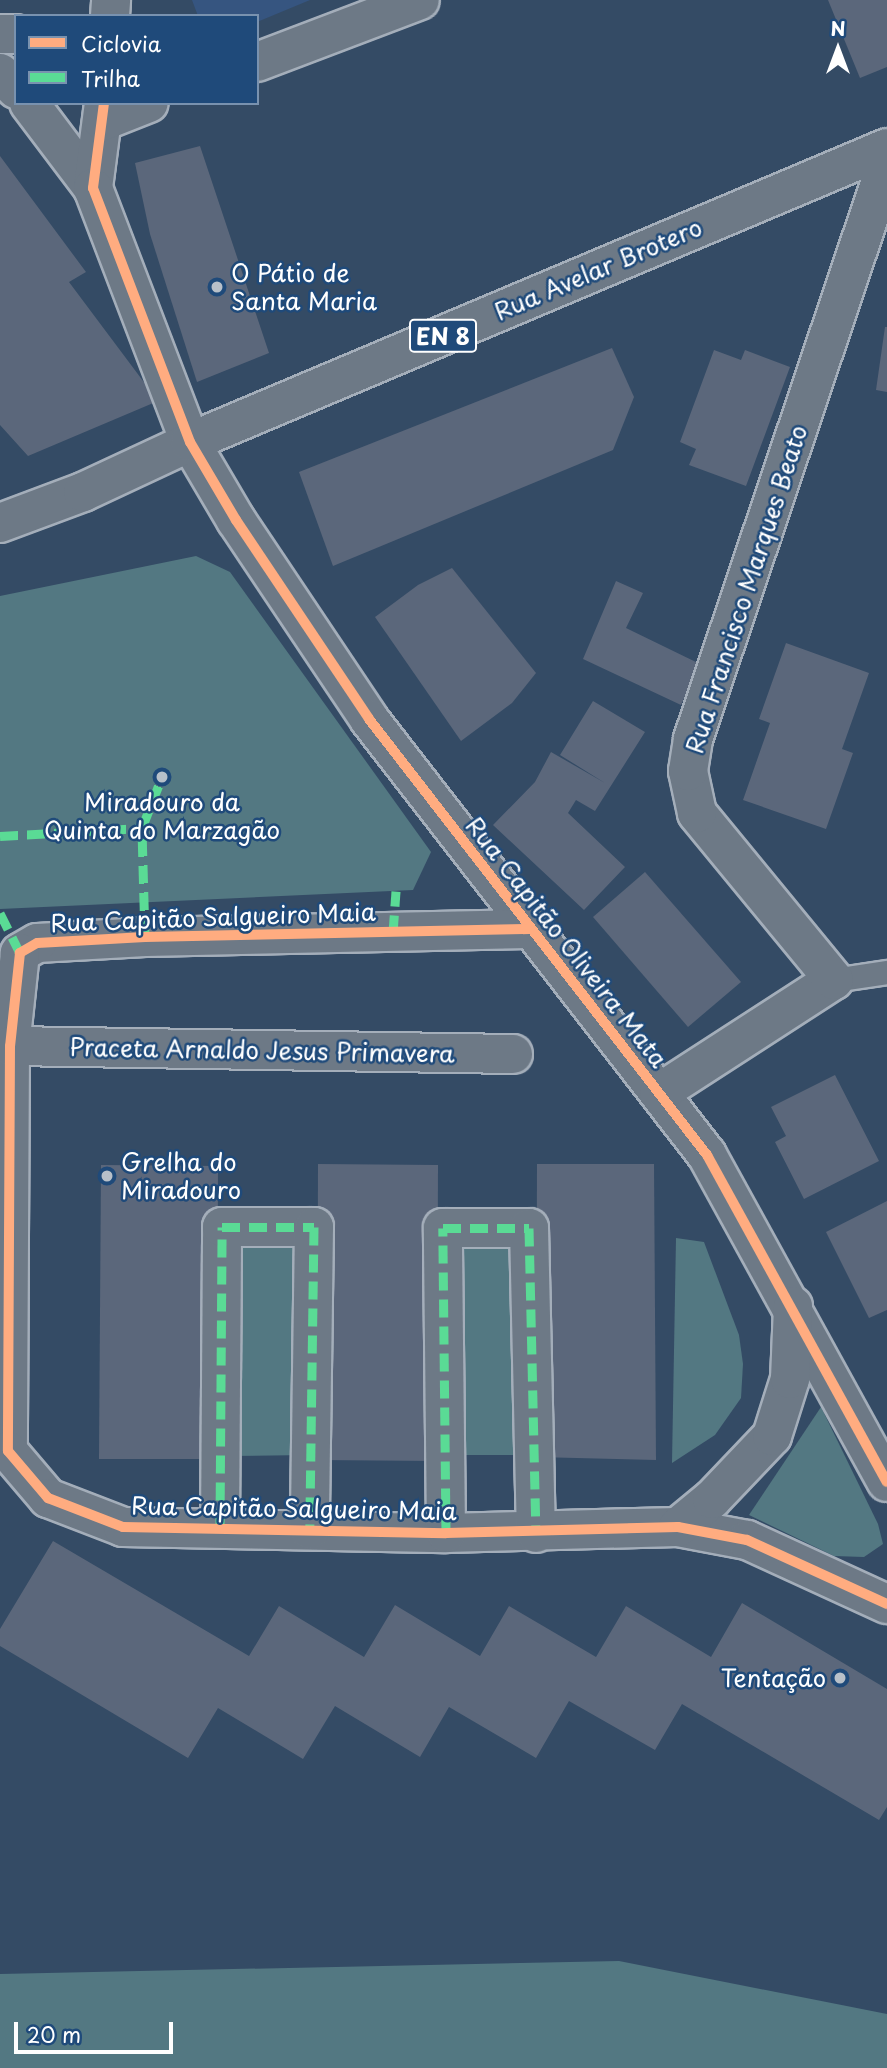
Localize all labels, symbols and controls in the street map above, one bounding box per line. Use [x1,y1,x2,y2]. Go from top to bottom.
legend [14,14,259,105]
north arrow [803,14,873,84]
text: N [830,14,846,42]
text: Ciclovia [81,27,161,59]
text: Trilha [81,62,140,94]
street label: Rua Avelar Brotero [490,212,706,326]
place label: O Pátio de Santa Maria [231,259,377,315]
marker: O Pátio de Santa Maria [209,279,225,295]
road number: EN 8 [408,316,478,356]
street label: Rua Francisco Marques Beato [679,420,813,758]
marker: Miradouro da Quinta do Marzagão [154,769,170,785]
place label: Miradouro da Quinta do Marzagão [43,788,281,844]
street label: Rua Capitão Oliveira Mata [459,810,675,1074]
street label: Rua Capitão Salgueiro Maia [48,897,378,937]
street label: Praceta Arnaldo Jesus Primavera [69,1032,455,1068]
place label: Grelha do Miradouro [121,1148,241,1204]
marker: Grelha do Miradouro [99,1168,115,1184]
street label: Rua Capitão Salgueiro Maia [130,1491,458,1525]
place label: Tentação [721,1664,826,1692]
marker: Tentação [832,1670,848,1686]
scale bar [18,2008,177,2052]
text: 20 m [27,2018,81,2050]

